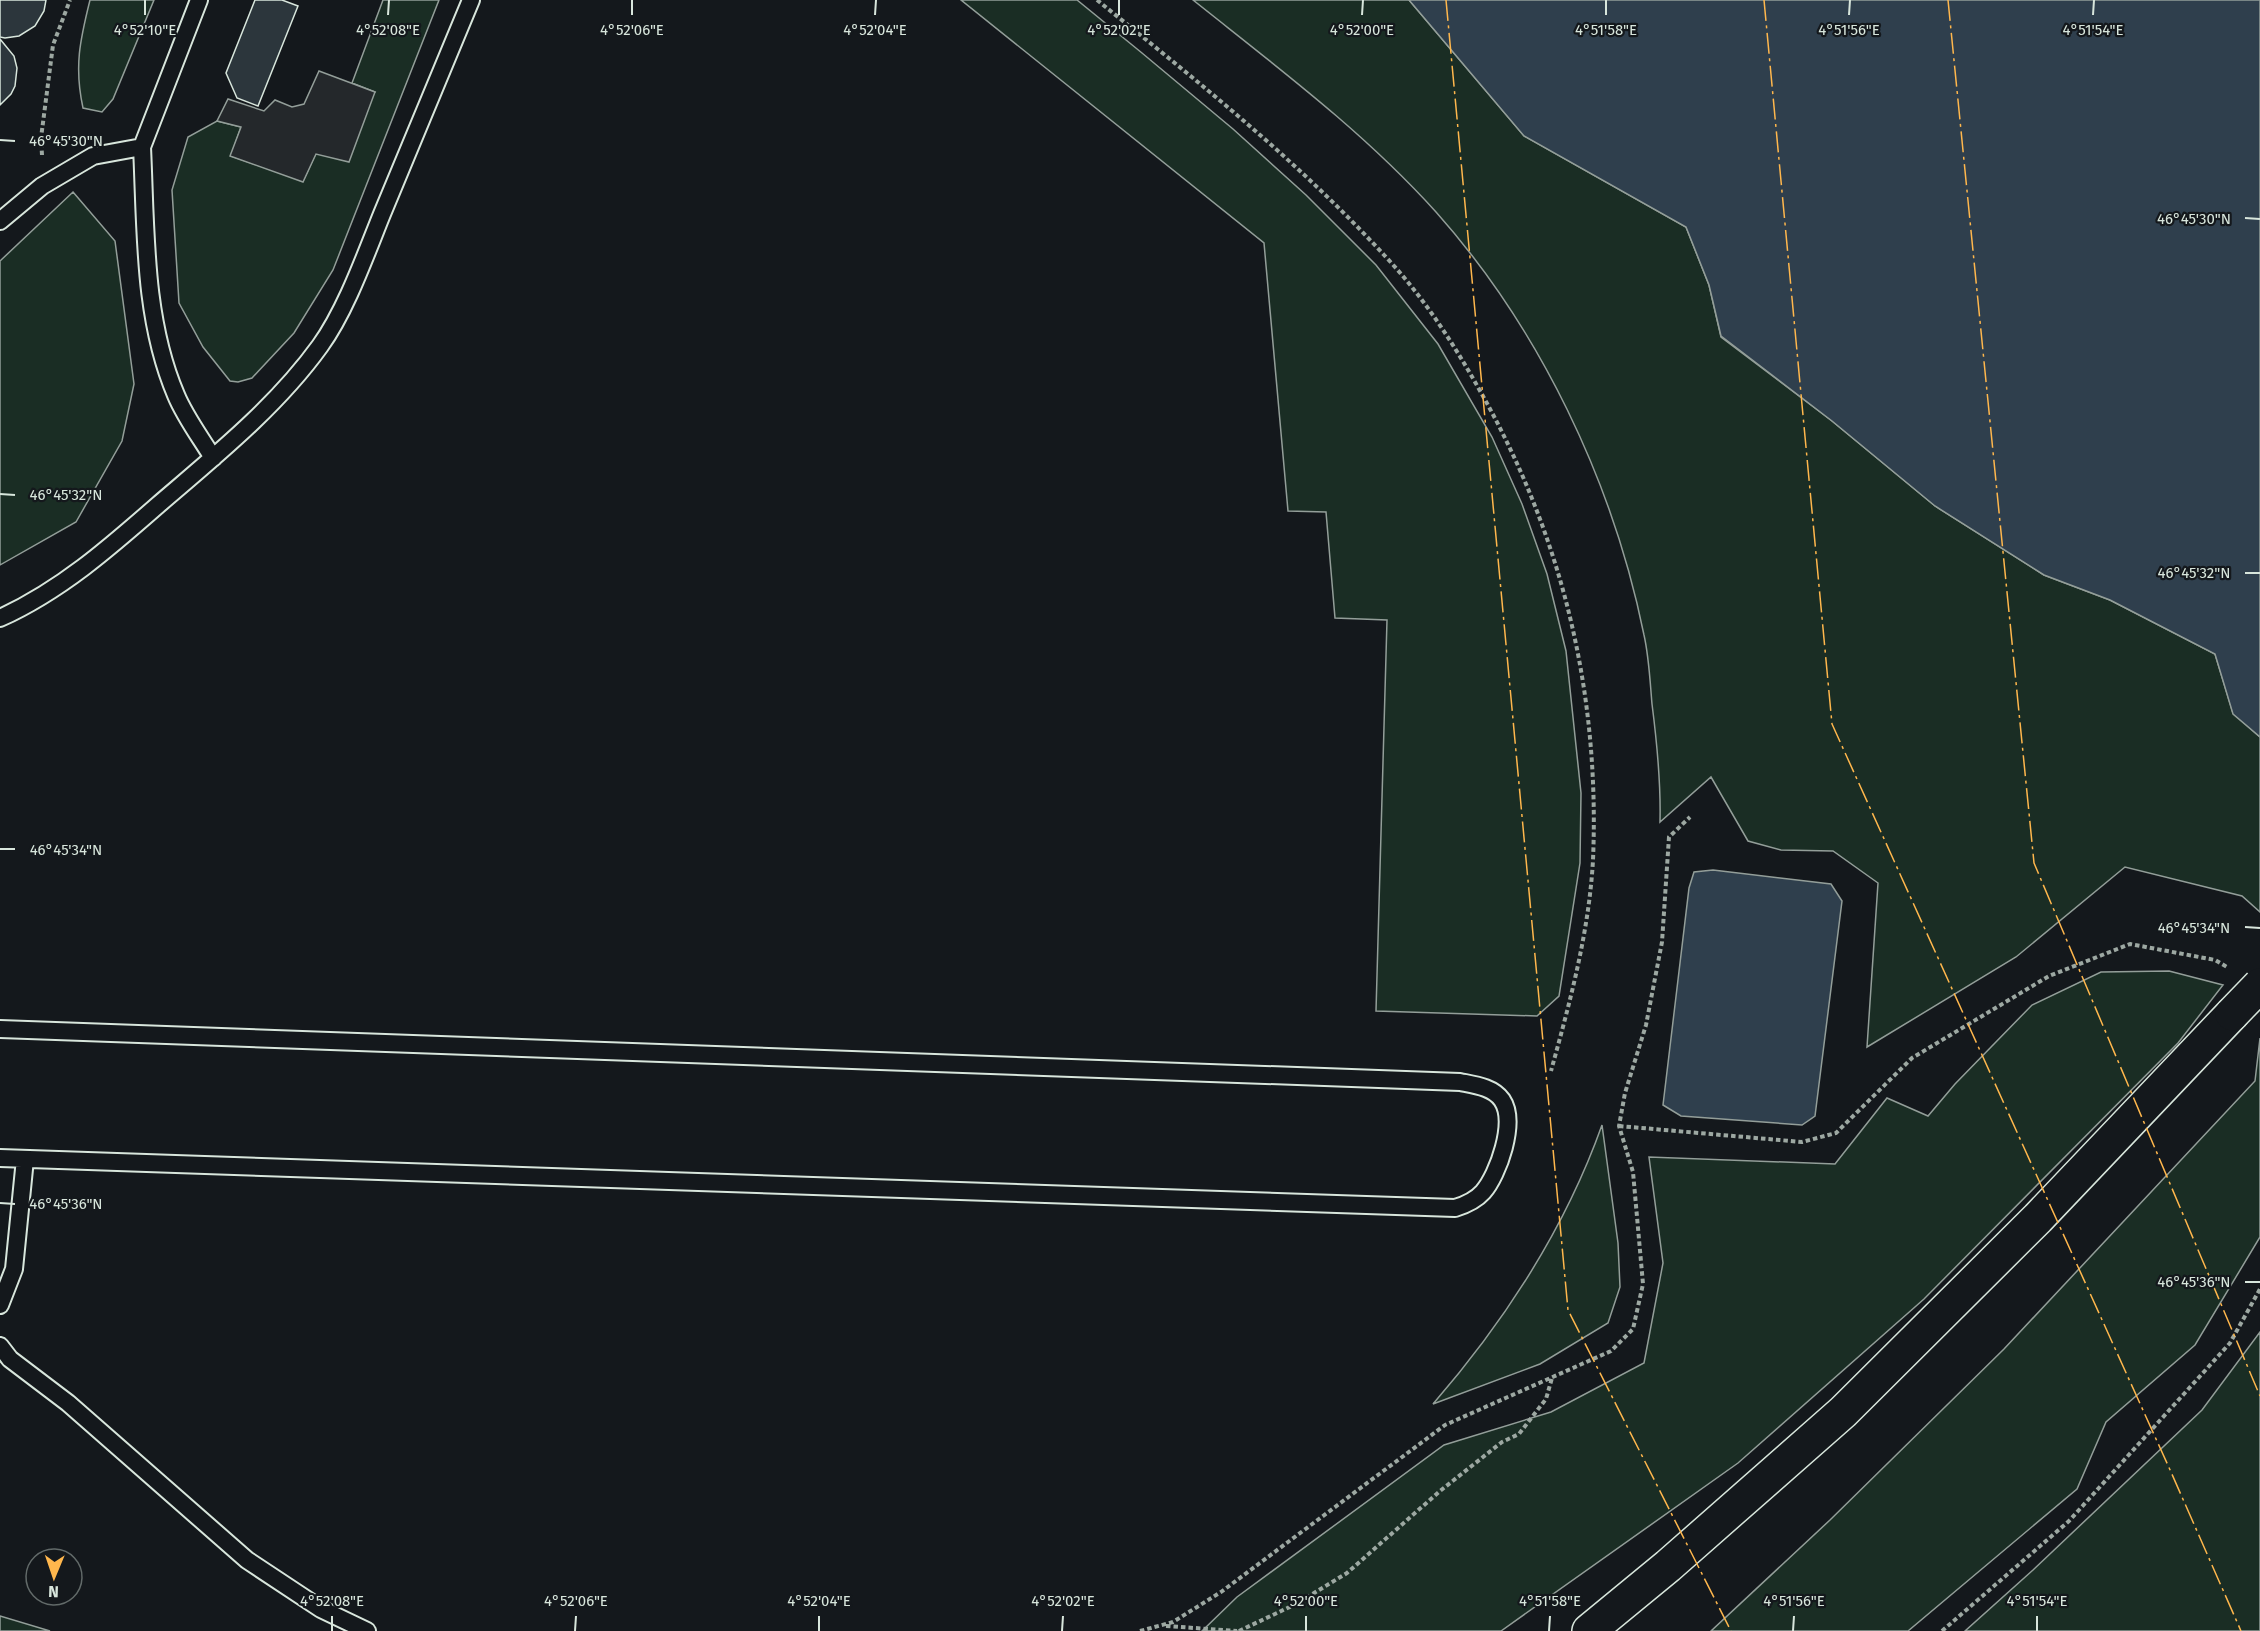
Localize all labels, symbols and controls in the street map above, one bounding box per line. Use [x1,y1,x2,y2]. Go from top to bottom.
text: 4°52'10"E [114,21,176,39]
text: 4°52'08"E [356,21,420,39]
text: 4°52'06"E [600,21,664,39]
text: 4°52'04"E [843,21,907,39]
text: 4°52'02"E [1087,21,1151,39]
text: 4°52'00"E [1330,21,1394,39]
text: 4°51'58"E [1575,21,1637,39]
text: 4°51'56"E [1818,21,1880,39]
text: 4°51'54"E [2062,21,2124,39]
text: 46°45'30"N [29,132,103,150]
text: 46°45'30"N [2157,210,2231,228]
text: 46°45'32"N [30,486,102,504]
text: 46°45'32"N [2158,564,2230,582]
text: 46°45'34"N [30,841,102,859]
text: 46°45'34"N [2158,919,2230,937]
text: 46°45'36"N [29,1195,103,1213]
text: 46°45'36"N [2157,1273,2231,1291]
north arrow [24,1547,84,1607]
text: N [48,1582,59,1601]
text: 4°52'08"E [300,1592,364,1610]
text: 4°52'06"E [544,1592,608,1610]
text: 4°52'04"E [787,1592,851,1610]
text: 4°52'02"E [1031,1592,1095,1610]
text: 4°52'00"E [1274,1592,1338,1610]
text: 4°51'58"E [1519,1592,1581,1610]
text: 4°51'56"E [1763,1592,1825,1610]
text: 4°51'54"E [2006,1592,2068,1610]

